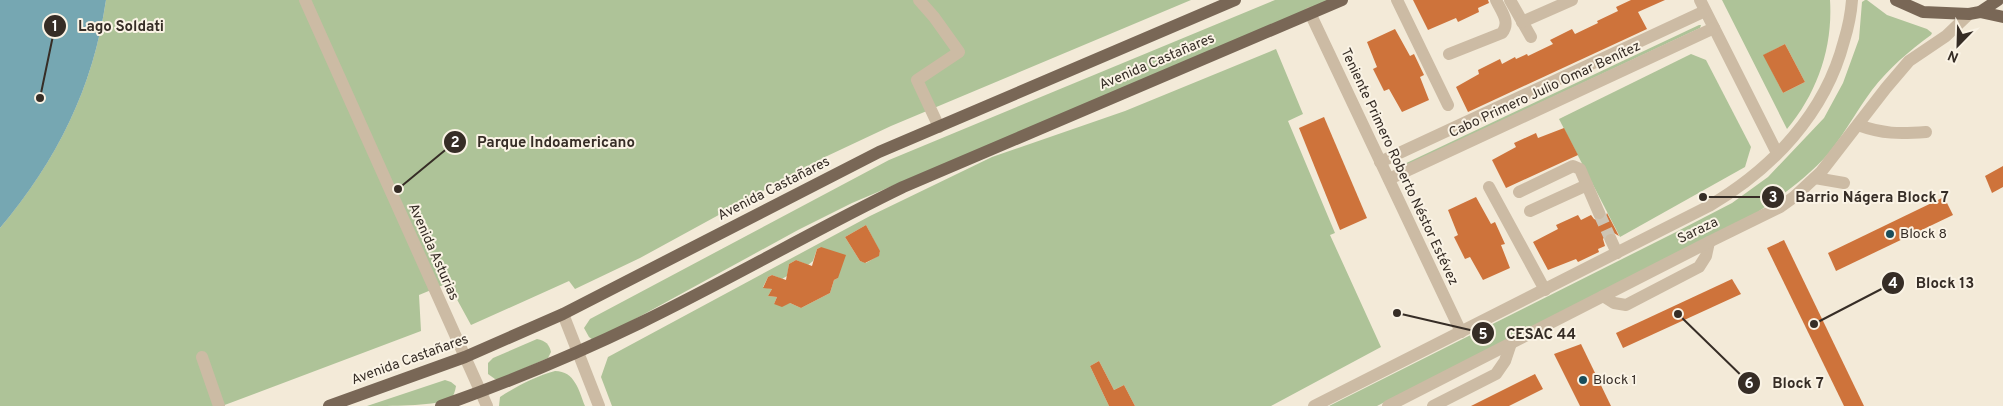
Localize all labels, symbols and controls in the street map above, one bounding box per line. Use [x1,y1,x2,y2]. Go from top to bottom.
callout: Lago Soldati [43,11,174,41]
text: 1 [52,18,58,37]
text: Lago Soldati [78,18,164,37]
north arrow [1933,20,1983,70]
street label: Avenida Castañares [1097,30,1217,94]
street label: Cabo Primero Julio Omar Benítez [1446,38,1644,142]
street label: Teniente Primero Roberto Néstor Estévez [1336,46,1462,288]
text: N [1946,46,1961,65]
callout: Parque Indoamericano [442,127,645,157]
text: 2 [450,134,460,153]
text: Parque Indoamericano [477,134,635,153]
street label: Avenida Castañares [715,153,833,225]
callout: Barrio Nágera Block 7 [1760,182,1959,212]
text: 3 [1769,189,1778,208]
text: Barrio Nágera Block 7 [1795,189,1949,208]
street label: Avenida Asturias [404,201,462,303]
street label: Saraza [1675,214,1721,248]
place label: Block 8 [1900,226,1947,243]
marker: Block 8 [1884,228,1896,240]
callout: Block 13 [1881,268,1984,298]
text: 4 [1888,275,1898,294]
text: Block 13 [1916,275,1974,294]
callout: CESAC 44 [1470,318,1586,348]
text: 5 [1478,326,1488,345]
text: CESAC 44 [1506,326,1576,345]
street label: Avenida Castañares [349,331,471,389]
callout: Block 7 [1737,368,1833,398]
place label: Block 1 [1593,372,1637,389]
marker: Block 1 [1577,374,1589,386]
text: 6 [1744,375,1754,394]
text: Block 7 [1772,375,1824,394]

